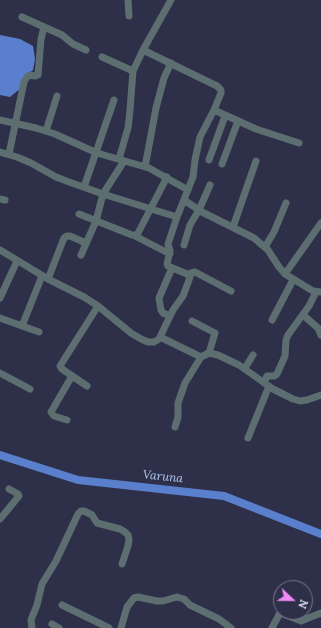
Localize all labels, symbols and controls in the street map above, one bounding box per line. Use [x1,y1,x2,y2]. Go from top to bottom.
water label: Varuna [142,468,184,486]
north arrow [273,580,313,620]
text: N [295,598,311,611]

